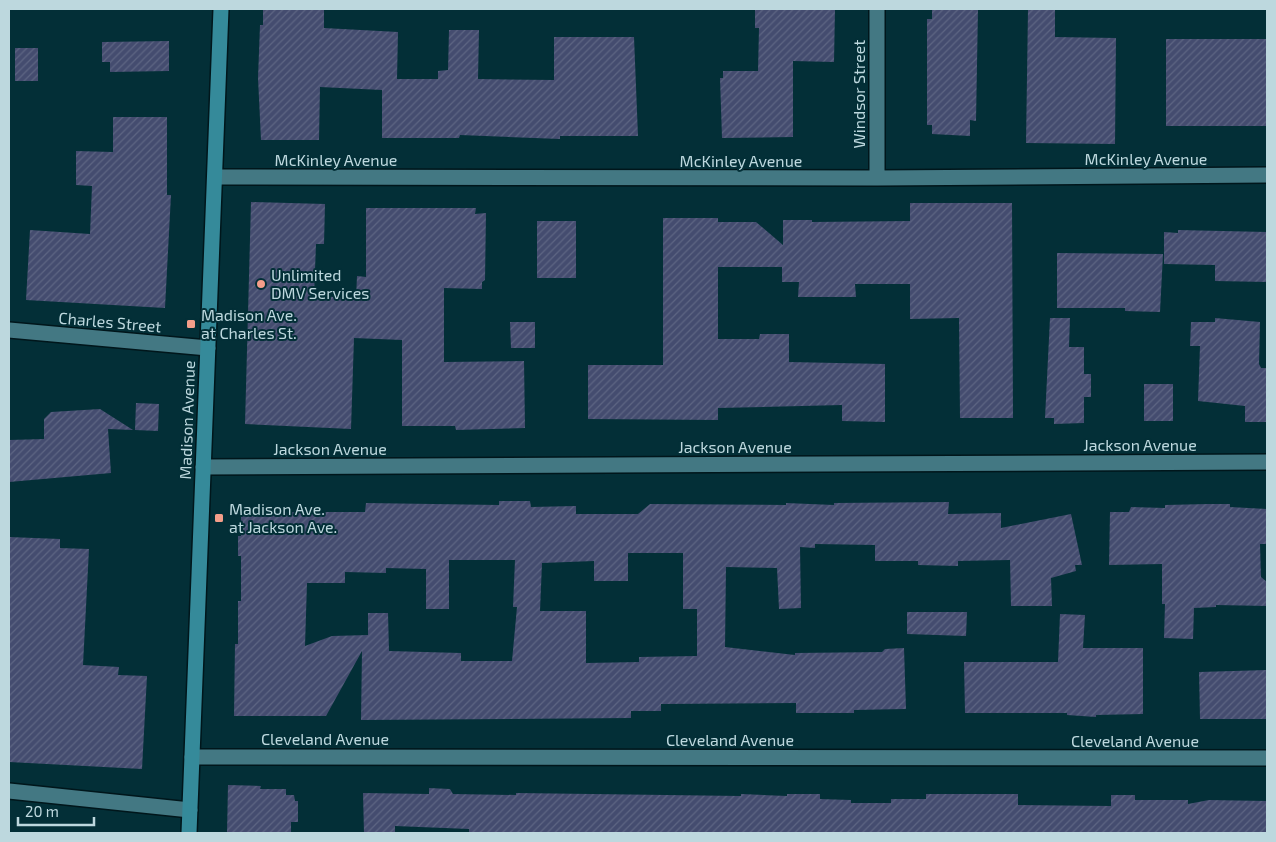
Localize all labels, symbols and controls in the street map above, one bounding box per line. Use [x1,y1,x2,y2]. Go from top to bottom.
street label: Windsor Street [849,40,868,148]
street label: McKinley Avenue [1085,149,1207,168]
street label: McKinley Avenue [275,150,397,169]
street label: McKinley Avenue [680,151,802,170]
place label: Unlimited DMV Services [271,265,369,302]
marker: Unlimited DMV Services [255,278,267,290]
place label: Madison Ave. at Charles St. [201,305,297,342]
street label: Charles Street [58,308,162,335]
marker: Madison Ave. at Charles St. [185,318,197,330]
street label: Madison Avenue [175,360,198,480]
street label: Jackson Avenue [1083,435,1197,454]
street label: Jackson Avenue [678,437,792,456]
street label: Jackson Avenue [273,439,387,458]
place label: Madison Ave. at Jackson Ave. [229,499,337,536]
marker: Madison Ave. at Jackson Ave. [213,512,225,524]
street label: Cleveland Avenue [261,729,389,748]
street label: Cleveland Avenue [666,730,794,749]
street label: Cleveland Avenue [1071,731,1199,750]
scale bar [18,794,94,826]
text: 20 m [25,802,59,820]

